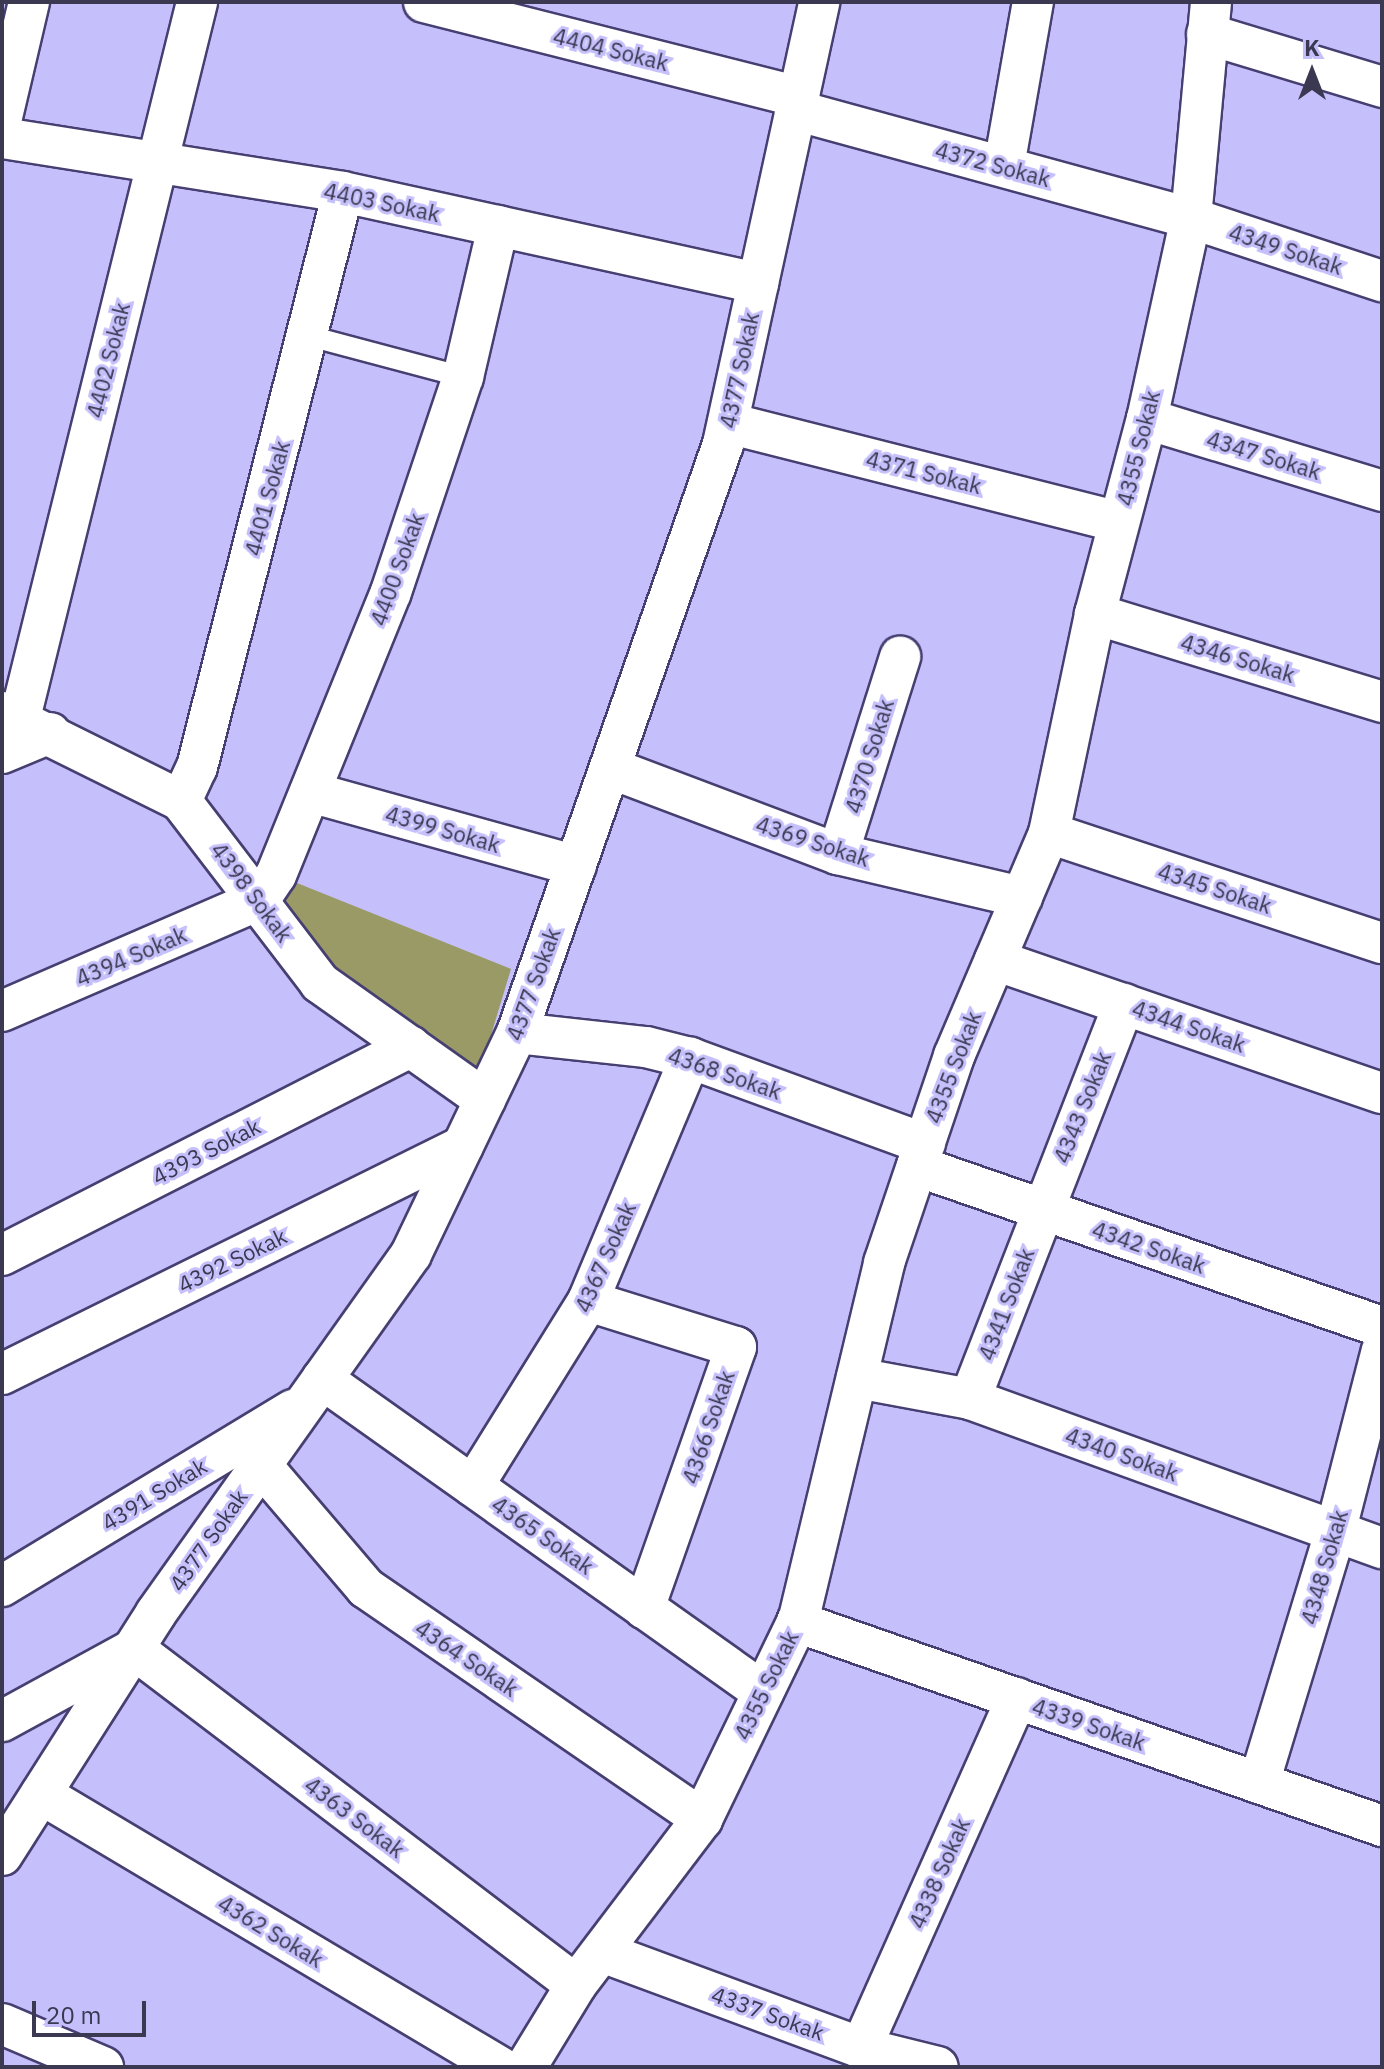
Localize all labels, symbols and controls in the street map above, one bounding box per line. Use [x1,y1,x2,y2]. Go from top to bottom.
street label: 4404 Sokak [551,22,671,76]
north arrow [1272,32,1352,112]
text: K [1304,33,1320,62]
street label: 4372 Sokak [933,136,1053,192]
street label: 4403 Sokak [322,177,442,227]
street label: 4349 Sokak [1226,218,1346,280]
street label: 4402 Sokak [81,300,135,420]
street label: 4377 Sokak [714,310,764,430]
street label: 4355 Sokak [1111,388,1165,508]
street label: 4347 Sokak [1204,425,1324,485]
street label: 4401 Sokak [239,438,295,558]
street label: 4371 Sokak [864,445,984,499]
street label: 4400 Sokak [364,509,430,629]
street label: 4346 Sokak [1178,628,1298,688]
street label: 4370 Sokak [839,696,899,816]
street label: 4399 Sokak [383,800,503,858]
street label: 4369 Sokak [753,810,873,872]
street label: 4398 Sokak [206,837,298,947]
street label: 4345 Sokak [1155,857,1275,919]
street label: 4394 Sokak [72,921,190,991]
street label: 4377 Sokak [500,924,566,1044]
street label: 4344 Sokak [1129,994,1249,1058]
street label: 4355 Sokak [920,1007,986,1127]
street label: 4368 Sokak [665,1041,785,1105]
street label: 4343 Sokak [1048,1047,1116,1167]
street label: 4393 Sokak [147,1112,265,1190]
street label: 4367 Sokak [569,1198,641,1316]
street label: 4342 Sokak [1089,1215,1209,1279]
street label: 4392 Sokak [173,1222,291,1298]
street label: 4341 Sokak [973,1244,1039,1364]
street label: 4366 Sokak [676,1367,740,1487]
street label: 4340 Sokak [1062,1421,1182,1487]
street label: 4391 Sokak [97,1452,211,1536]
street label: 4377 Sokak [163,1484,253,1596]
street label: 4365 Sokak [487,1490,599,1580]
street label: 4348 Sokak [1295,1507,1353,1627]
street label: 4364 Sokak [411,1614,523,1702]
street label: 4355 Sokak [728,1626,804,1744]
street label: 4339 Sokak [1029,1692,1149,1756]
street label: 4363 Sokak [300,1771,410,1863]
street label: 4338 Sokak [903,1814,975,1932]
street label: 4362 Sokak [214,1889,328,1973]
street label: 4337 Sokak [708,1980,828,2046]
scale bar [36,1985,150,2035]
text: 20 m [46,1999,101,2031]

